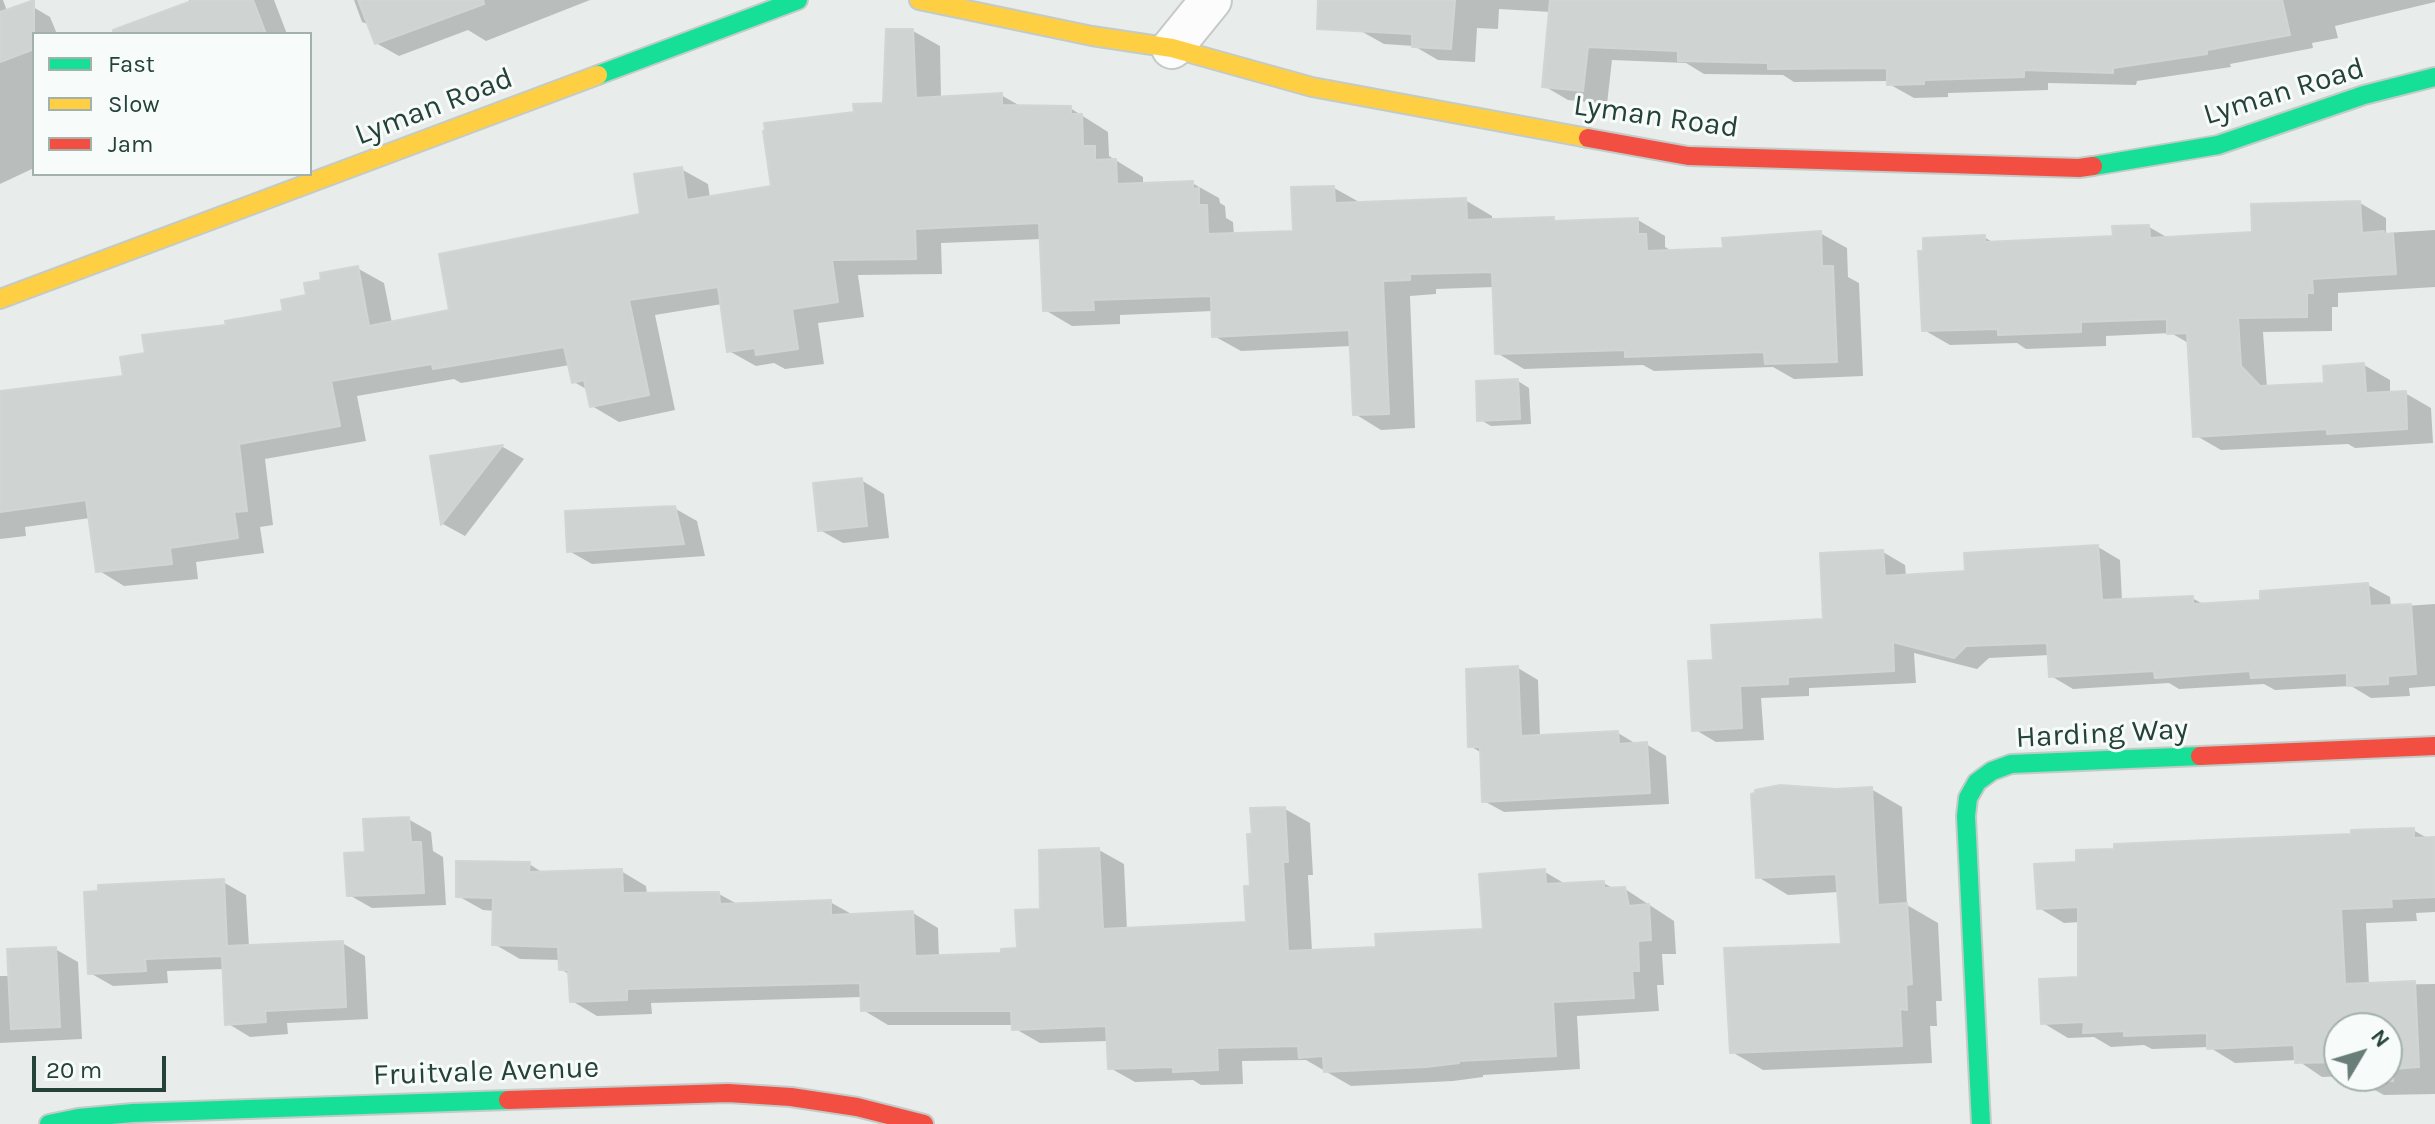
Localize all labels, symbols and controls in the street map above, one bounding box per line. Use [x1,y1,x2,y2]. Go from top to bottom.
legend [32,32,312,176]
text: Fast [108,50,155,78]
street label: Lyman Road [2199,51,2369,133]
street label: Lyman Road [350,60,518,154]
street label: Lyman Road [1571,88,1741,146]
text: Slow [108,90,160,118]
text: Jam [108,130,153,158]
street label: Harding Way [2015,712,2189,756]
north arrow [2323,1012,2403,1092]
text: N [2365,1024,2395,1053]
scale bar [36,1040,170,1090]
street label: Fruitvale Avenue [372,1050,600,1094]
text: 20 m [46,1056,102,1084]

